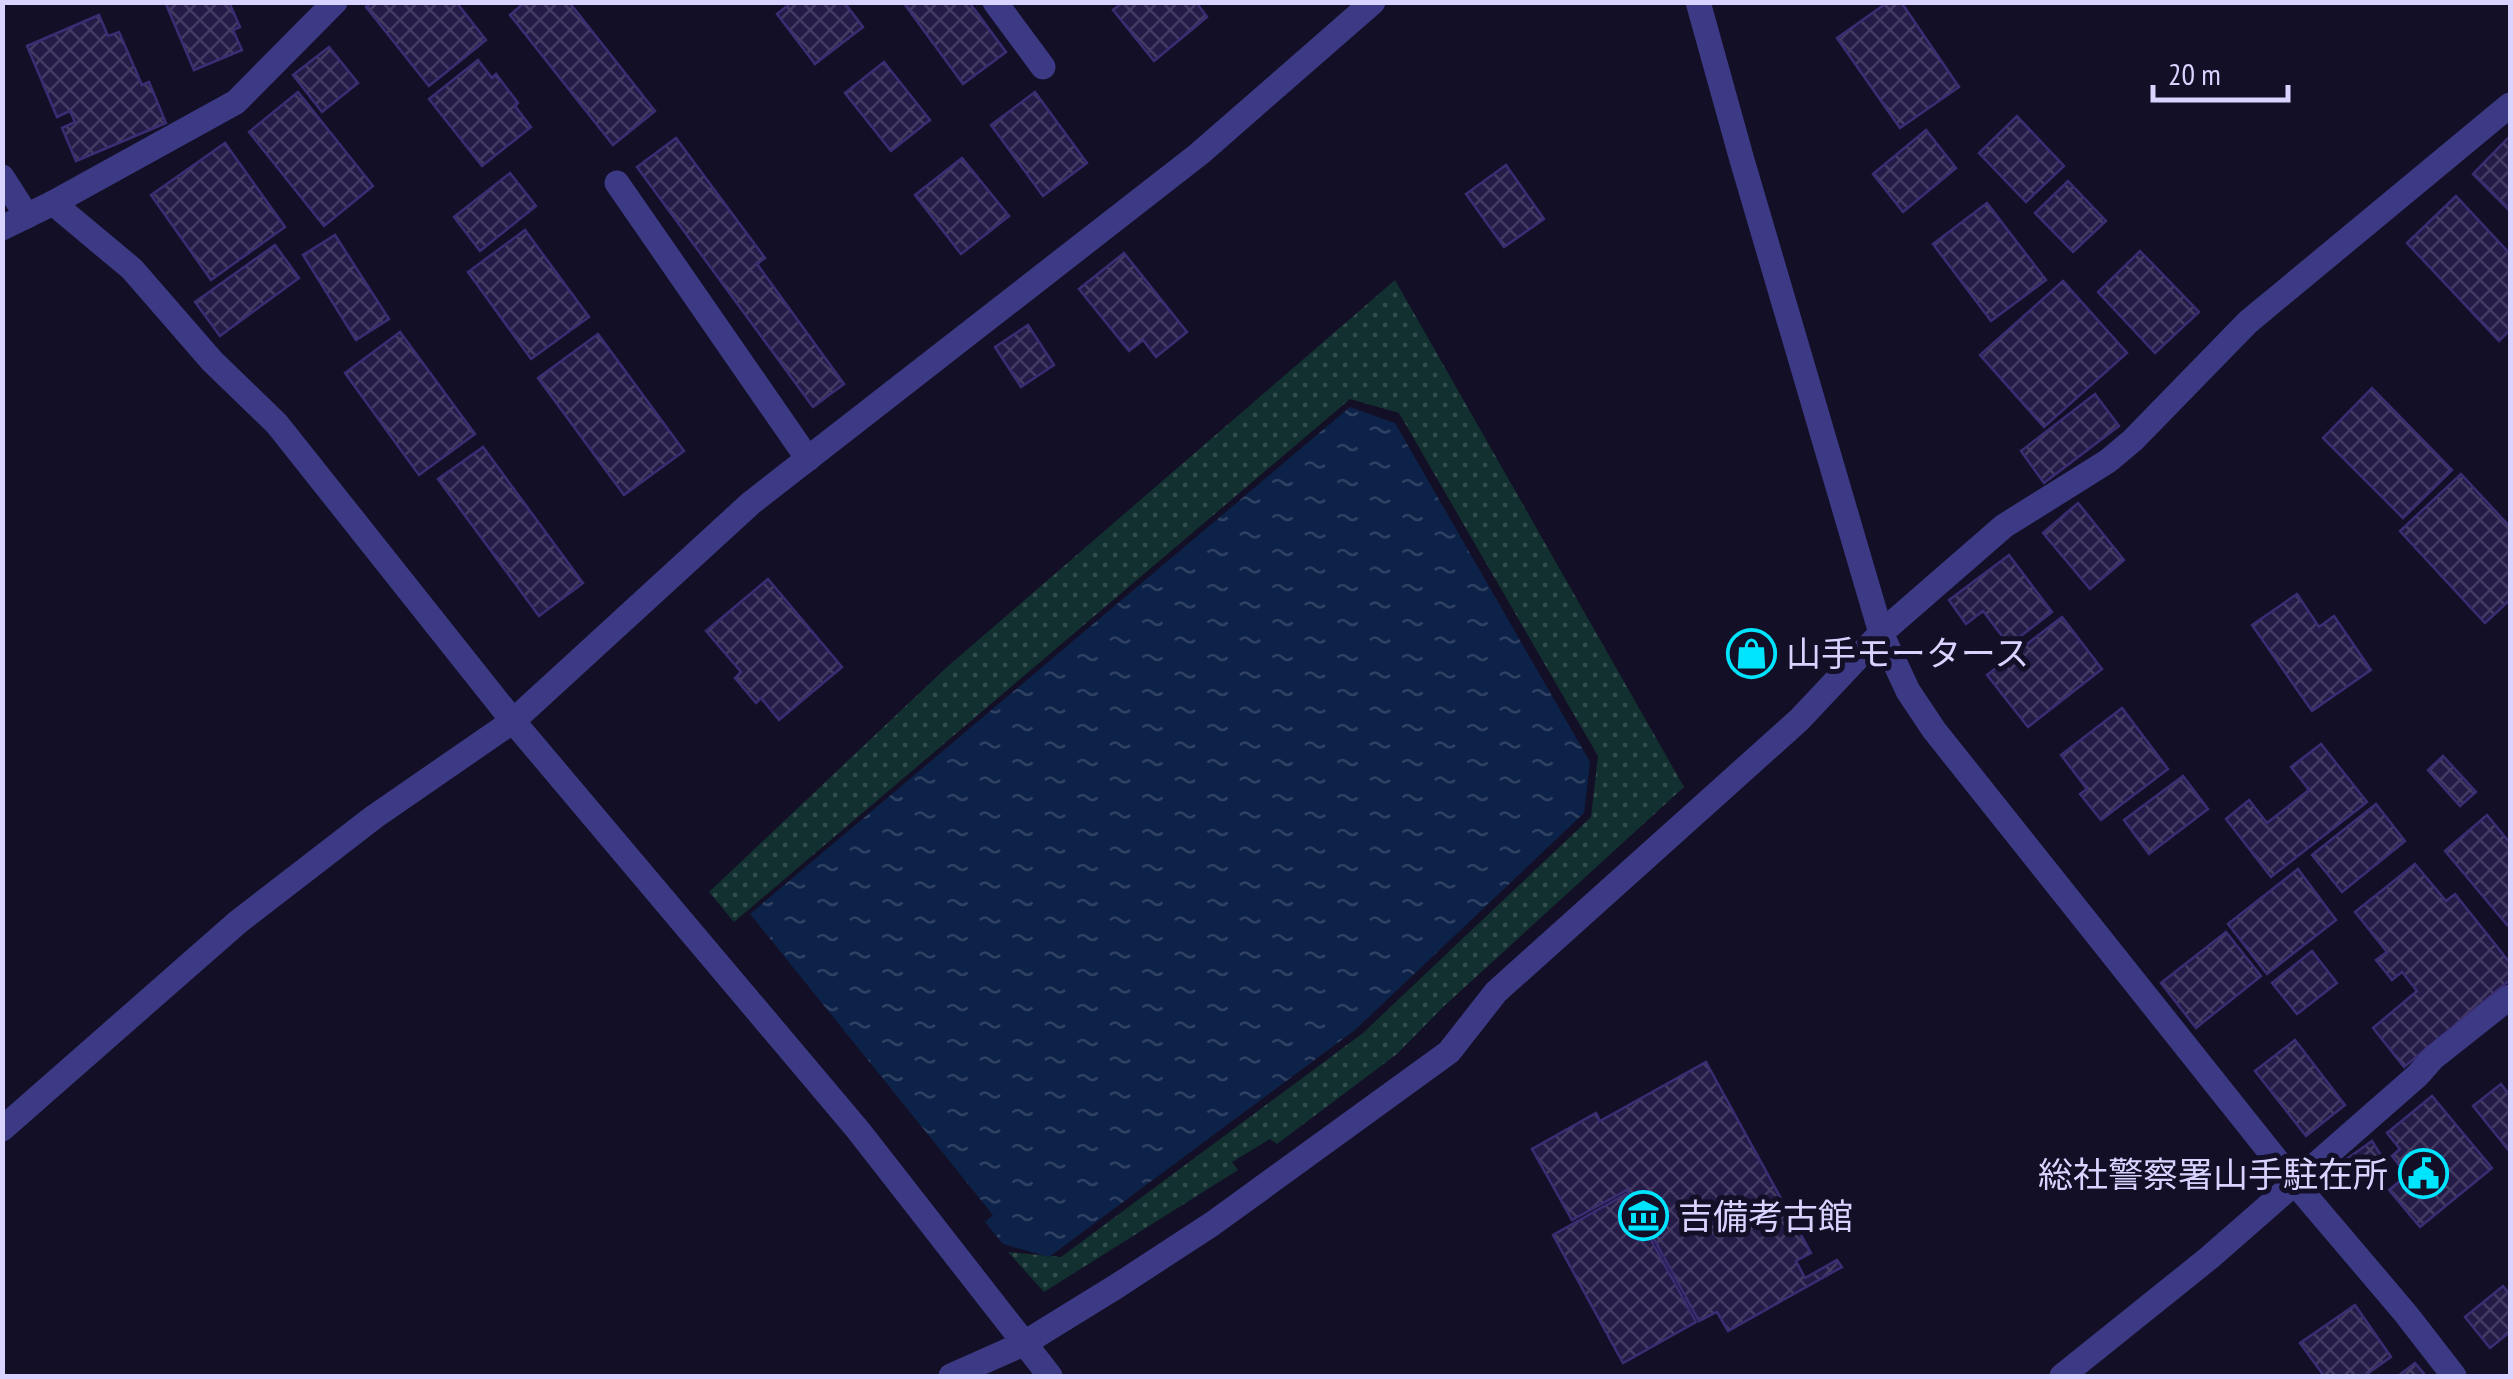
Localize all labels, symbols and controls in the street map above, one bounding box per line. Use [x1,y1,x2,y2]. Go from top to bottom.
scale bar [2153,40,2288,102]
text: 20 m [2168,54,2221,93]
shop icon: 山手モータース [1725,627,1777,679]
place label: 山手モータース [1786,630,2029,676]
public building icon: 総社警察署山手駐在所 [2397,1148,2449,1200]
place label: 総社警察署山手駐在所 [2038,1151,2388,1197]
museum icon: 吉備考古館 [1617,1190,1669,1242]
place label: 吉備考古館 [1678,1193,1853,1239]

